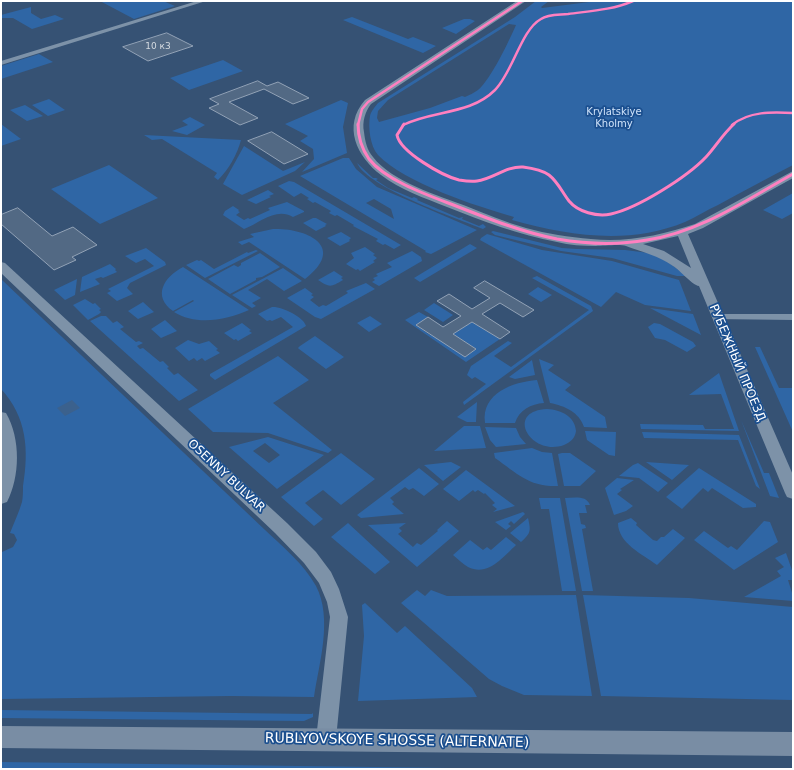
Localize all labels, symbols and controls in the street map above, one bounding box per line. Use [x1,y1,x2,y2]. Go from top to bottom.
house number: 10 к3 [145,42,171,52]
park label: Krylatskiye Kholmy [586,106,642,130]
street label: РУБЕЖНЫЙ ПРОЕЗД [706,302,768,424]
street label: OSENNY BULVAR [184,437,268,515]
street label: RUBLYOVSKOYE SHOSSE (ALTERNATE) [265,730,529,752]

